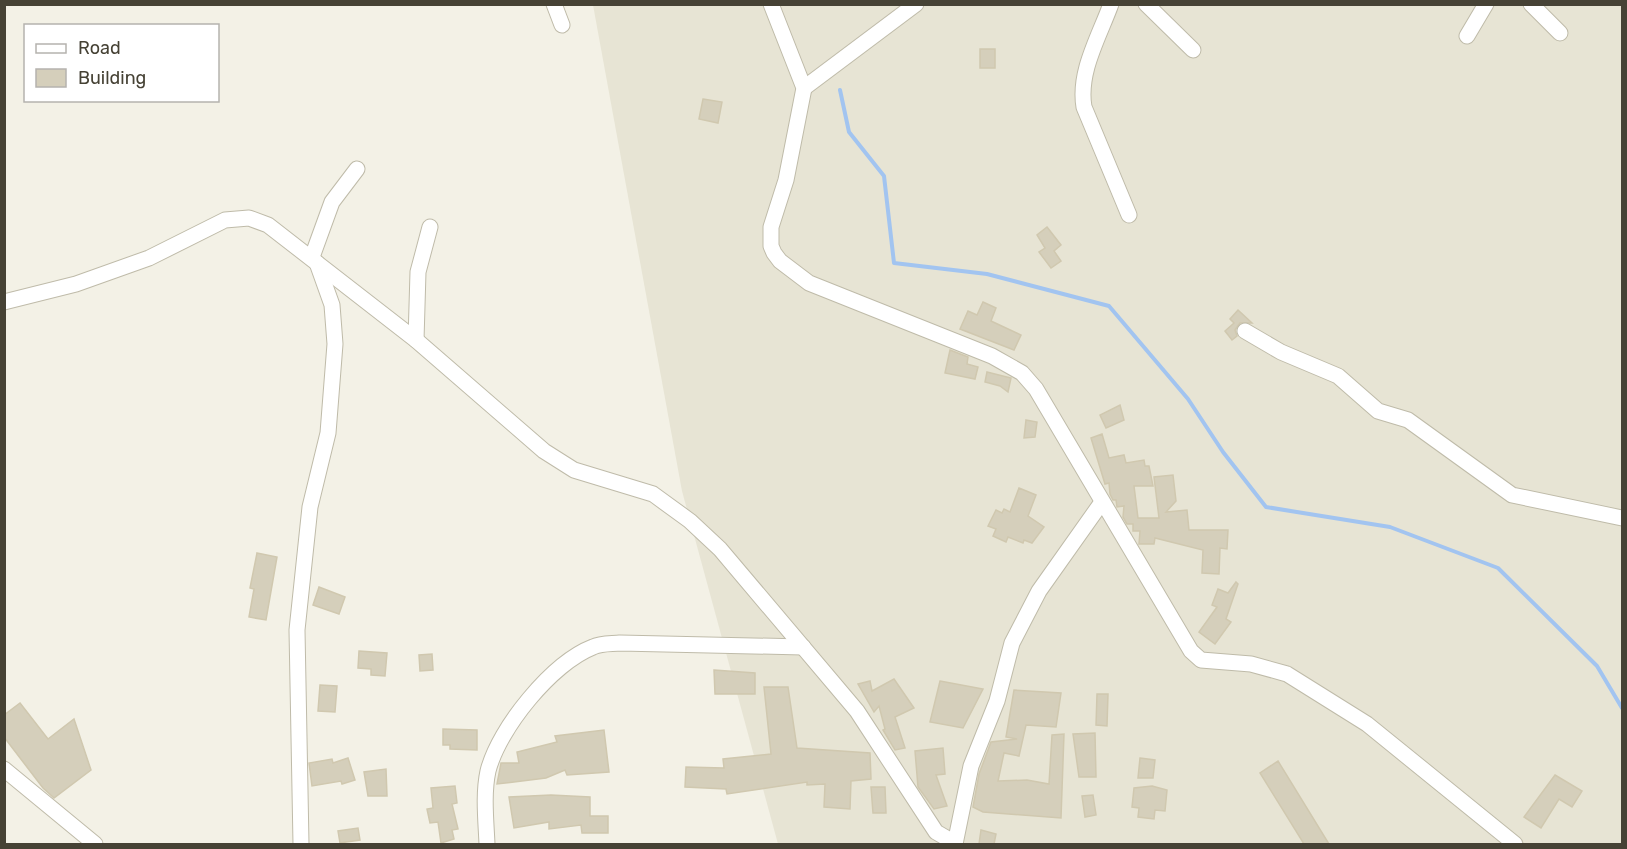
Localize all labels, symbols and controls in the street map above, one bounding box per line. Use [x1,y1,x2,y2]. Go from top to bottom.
legend [24,24,219,102]
text: Road [78,37,121,59]
text: Building [78,67,146,89]

